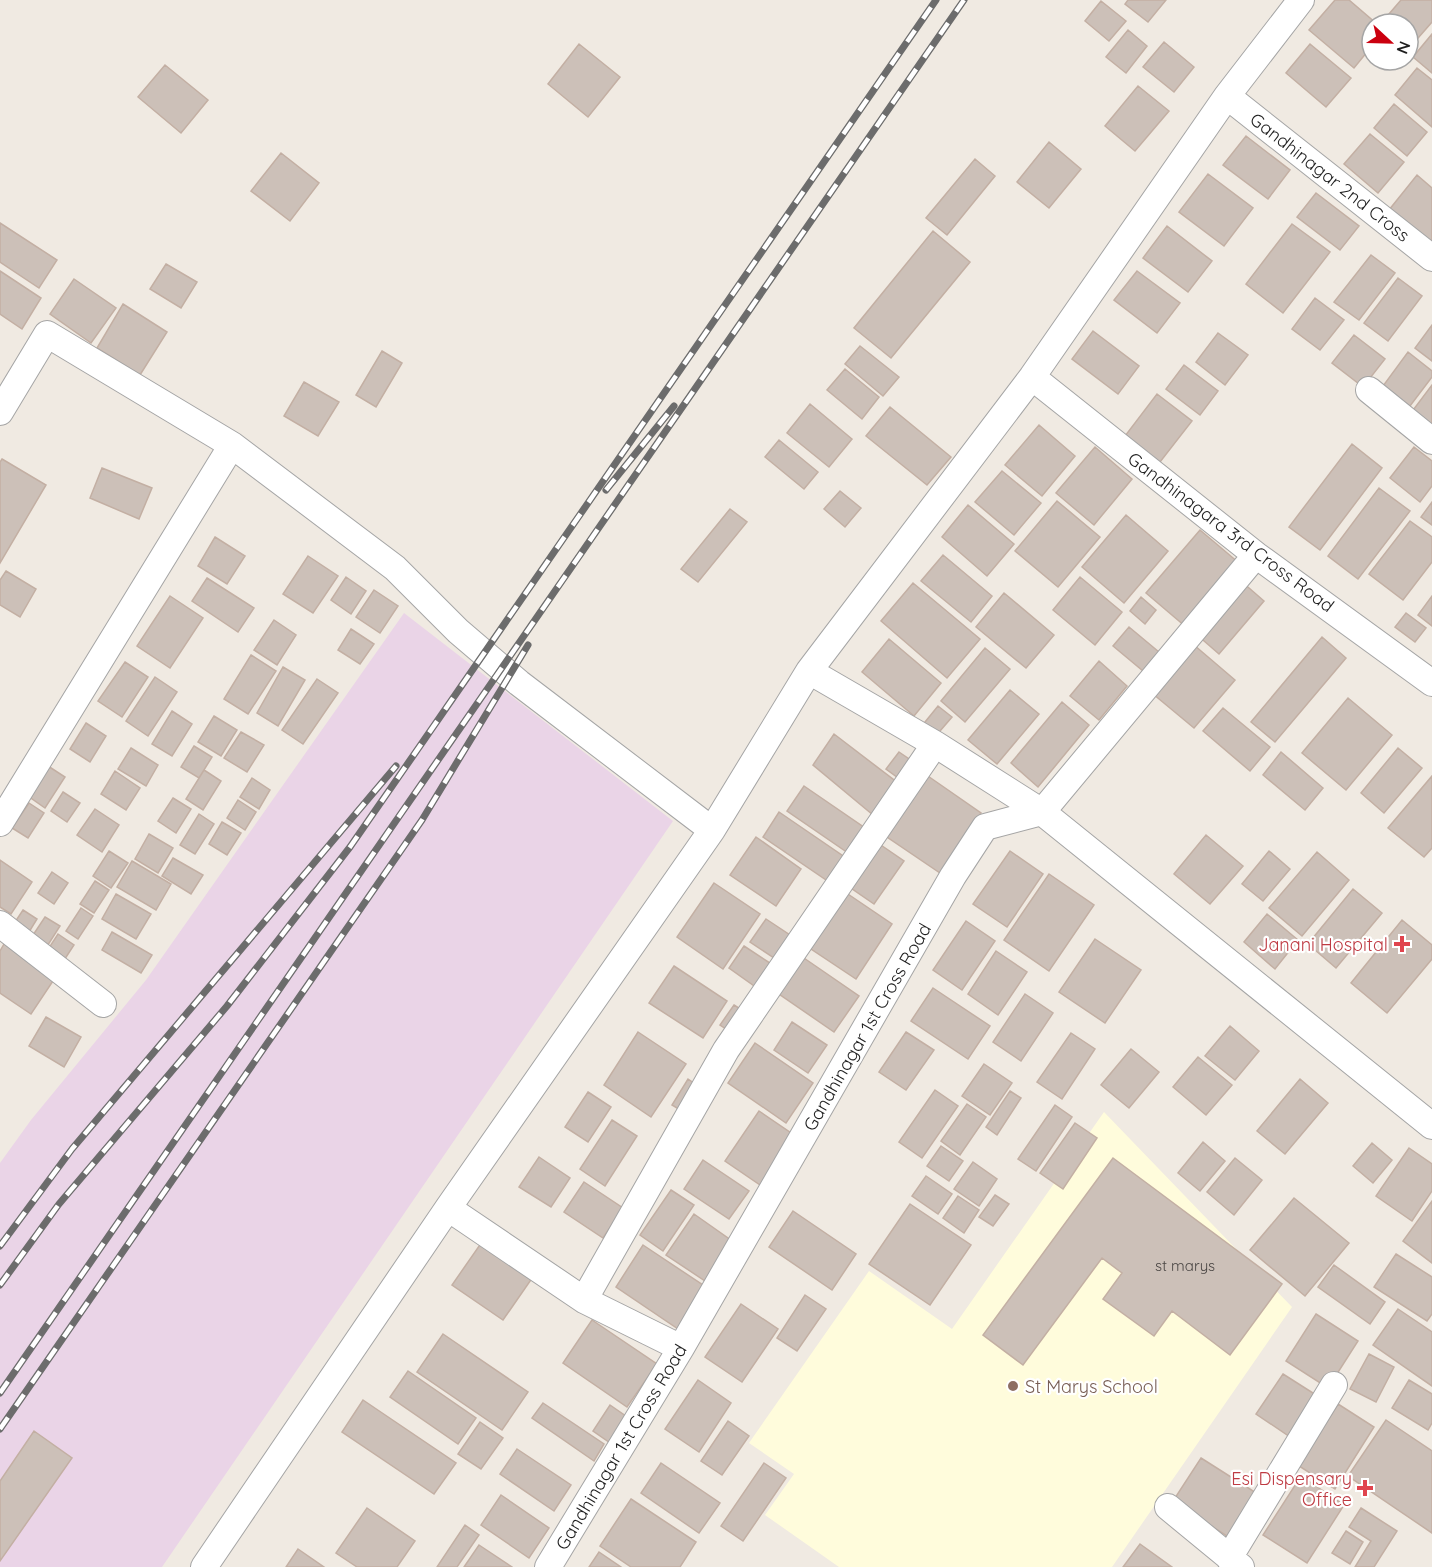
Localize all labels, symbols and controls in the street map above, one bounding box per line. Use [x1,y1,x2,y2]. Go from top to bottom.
north arrow [1360,12,1420,72]
text: N [1392,38,1415,57]
street label: Gandhinagar 2nd Cross [1245,107,1415,247]
street label: Gandhinagara 3rd Cross Road [1123,447,1339,617]
street label: Gandhinagar 1st Cross Road [798,919,936,1135]
place label: Janani Hospital [1258,933,1388,956]
marker: Janani Hospital [1393,935,1411,953]
house number: st marys [1155,1256,1215,1275]
street label: Gandhinagar 1st Cross Road [550,1340,692,1554]
place label: St Marys School [1025,1375,1158,1398]
marker: St Marys School [1006,1379,1020,1393]
place label: Esi Dispensary Office [1231,1467,1352,1511]
marker: Esi Dispensary Office [1356,1479,1374,1497]

